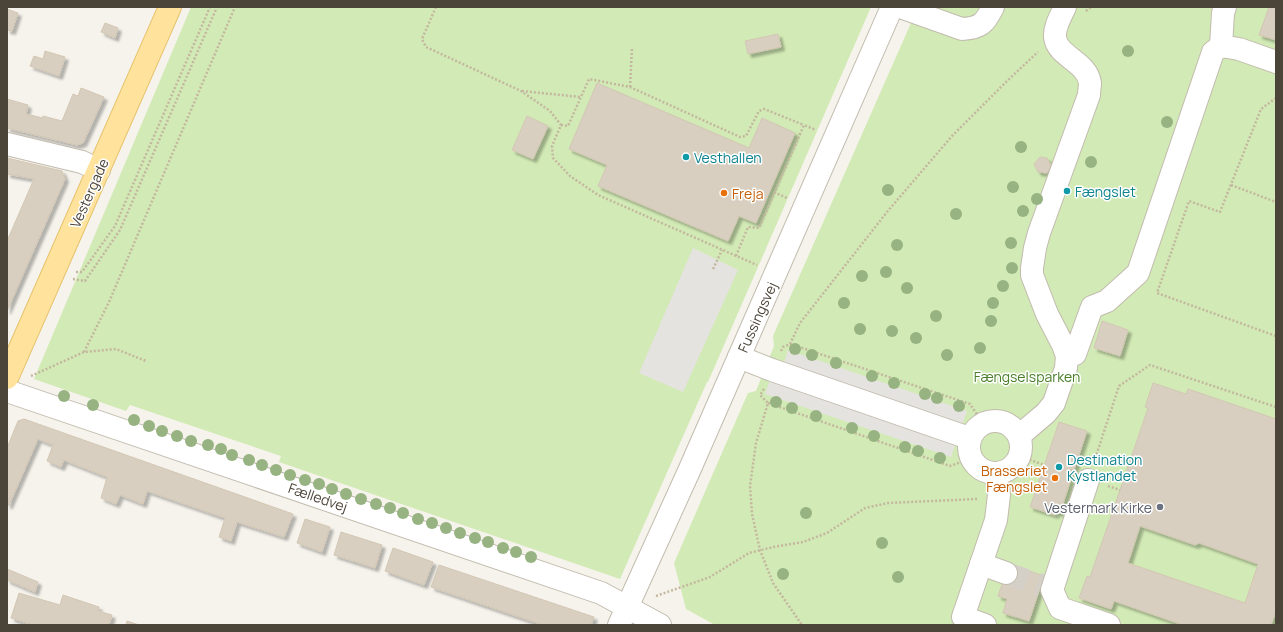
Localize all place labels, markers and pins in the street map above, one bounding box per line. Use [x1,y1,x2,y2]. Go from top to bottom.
place label: Vesthallen [694,148,762,167]
marker: Vesthallen [681,152,691,162]
place label: Fængslet [1075,182,1136,201]
place label: Freja [732,184,763,203]
marker: Fængslet [1062,186,1072,196]
marker: Freja [719,188,729,198]
place label: Destination Kystlandet [1067,450,1142,485]
place label: Brasseriet Fængslet [981,461,1047,496]
marker: Destination Kystlandet [1054,462,1064,472]
marker: Brasseriet Fængslet [1050,473,1060,483]
place label: Vestermark Kirke [1044,498,1152,517]
marker: Vestermark Kirke [1155,502,1165,512]

